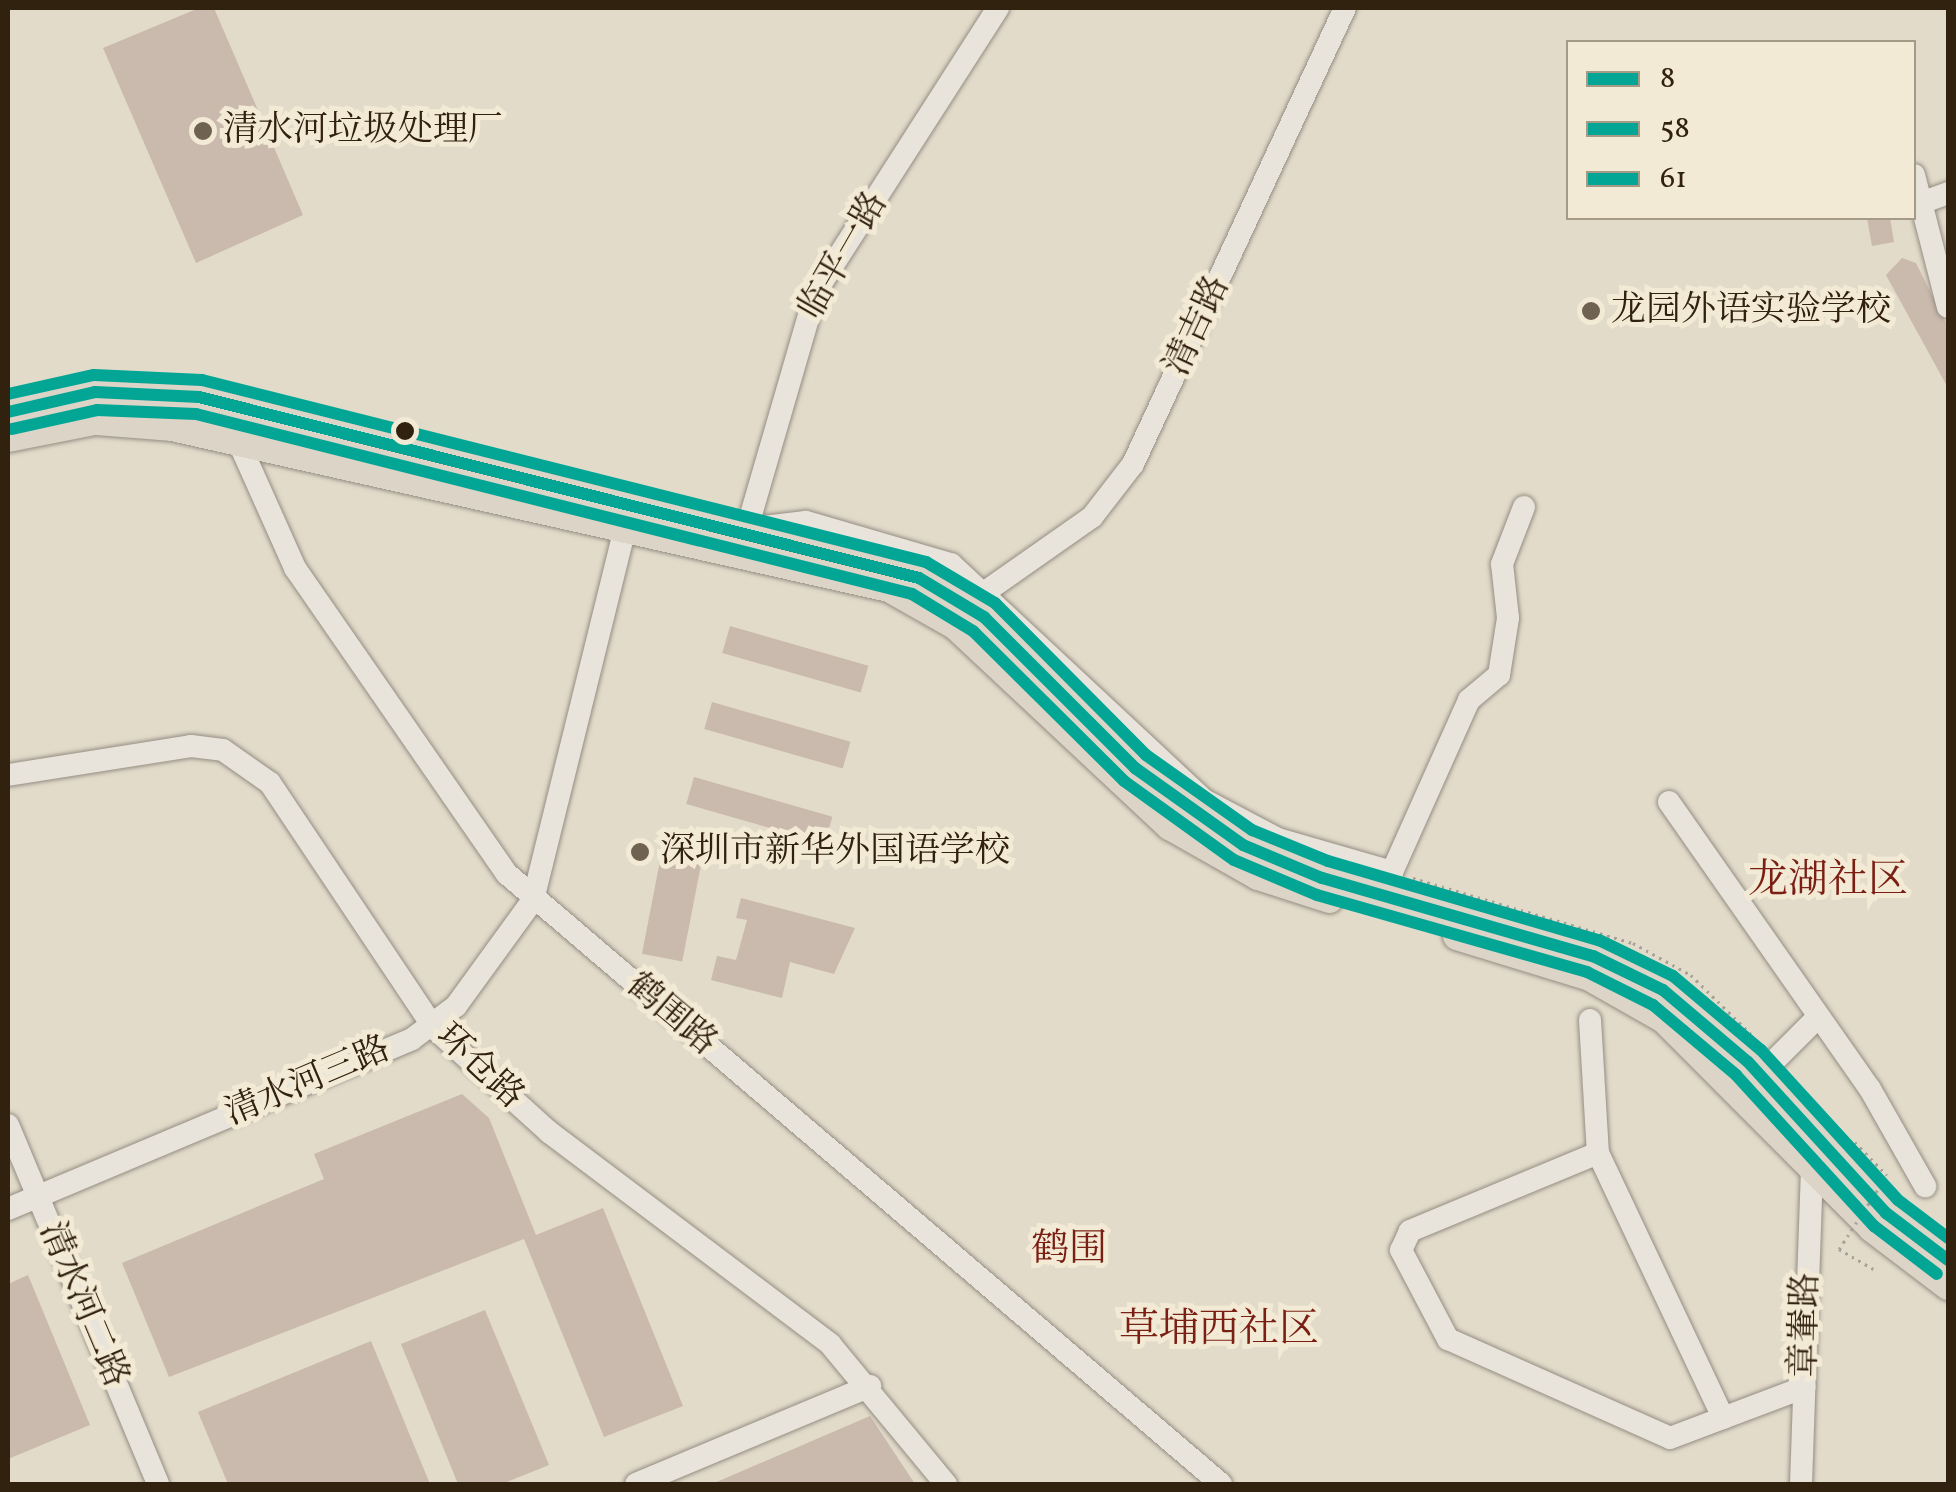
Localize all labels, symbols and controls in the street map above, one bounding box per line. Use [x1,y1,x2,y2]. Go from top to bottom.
legend [1566,40,1916,220]
text: 8 [1660,58,1675,100]
text: 58 [1660,108,1690,150]
place label: 清水河垃圾处理厂 [223,110,503,152]
marker: 清水河垃圾处理厂 [192,120,214,142]
text: 61 [1660,158,1687,200]
street label: 临平一路 [791,185,897,327]
street label: 清吉路 [1157,270,1239,382]
place label: 龙园外语实验学校 [1611,290,1891,332]
marker: 龙园外语实验学校 [1580,300,1602,322]
unlabelled marker [395,421,415,441]
place label: 深圳市新华外国语学校 [660,831,1010,873]
marker: 深圳市新华外国语学校 [629,841,651,863]
district label: 龙湖社区 [1748,858,1908,906]
street label: 鹤围路 [617,965,725,1065]
street label: 环仓路 [426,1016,532,1118]
street label: 清水河三路 [219,1028,397,1136]
street label: 清水河二路 [29,1216,137,1394]
district label: 鹤围 [1031,1228,1107,1274]
street label: 章輋路 [1784,1272,1828,1378]
district label: 草埔西社区 [1119,1307,1319,1355]

